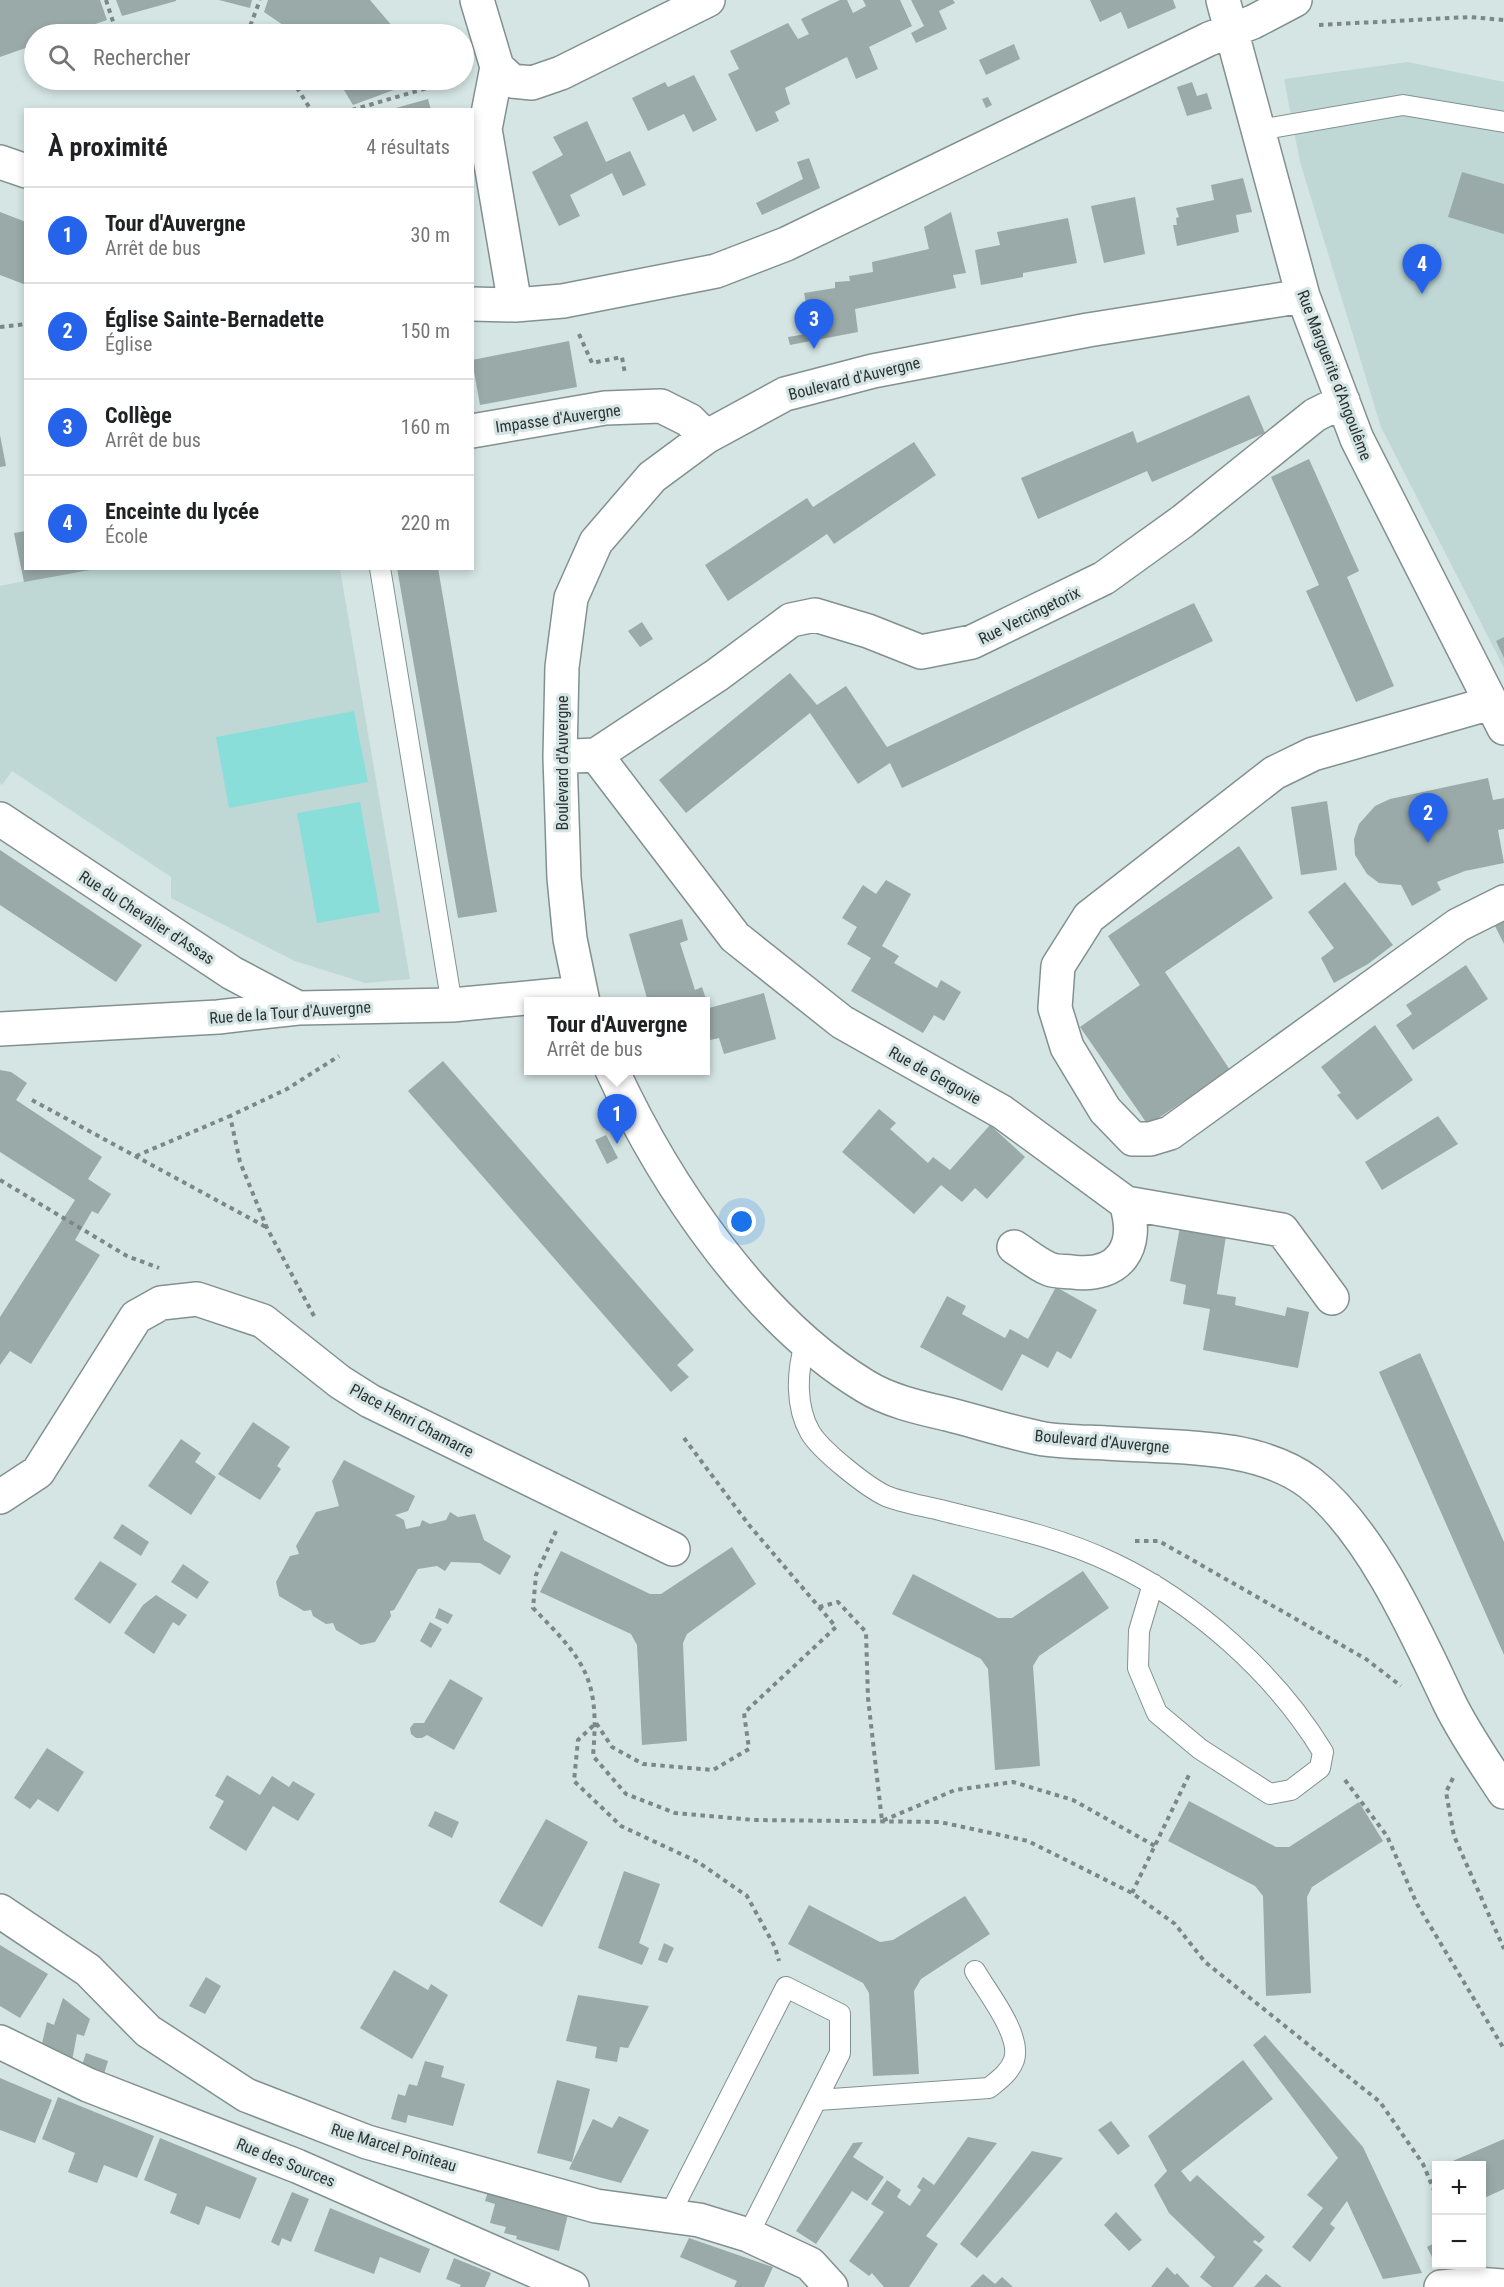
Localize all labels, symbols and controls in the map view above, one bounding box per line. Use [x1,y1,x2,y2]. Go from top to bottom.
search box [24,24,474,90]
icon: search [45,41,78,74]
text: Rechercher [93,45,190,70]
text: À proximité [48,132,168,162]
text: 4 résultats [366,135,450,159]
text: Tour d'Auvergne [105,211,246,236]
text: 1 [62,223,73,247]
text: 30 m [411,223,450,247]
text: Arrêt de bus [105,236,201,260]
pin: 4 [1402,244,1442,294]
street label: Rue Marguerite d'Angoulême [1293,287,1376,463]
pin: 3 [794,300,834,349]
text: Église Sainte-Bernadette [105,307,324,332]
text: 2 [62,319,73,343]
text: 150 m [401,319,450,343]
text: Église [105,332,152,356]
street label: Boulevard d'Auvergne [786,353,922,404]
street label: Impasse d'Auvergne [494,400,622,437]
text: Collège [105,403,172,428]
text: 3 [62,415,73,439]
text: 160 m [401,415,450,439]
text: Arrêt de bus [105,428,201,452]
text: Enceinte du lycée [105,499,259,524]
text: 4 [62,511,73,535]
text: 220 m [401,511,450,535]
text: École [105,524,148,548]
street label: Rue Vercingetorix [975,583,1083,648]
street label: Boulevard d'Auvergne [553,695,572,831]
pin: 2 [1408,794,1448,843]
street label: Rue du Chevalier d'Assas [76,867,218,968]
street label: Rue de la Tour d'Auvergne [209,997,371,1028]
popup [524,997,710,1075]
text: Tour d'Auvergne [547,1012,687,1037]
text: Arrêt de bus [547,1037,643,1061]
street label: Rue de Gergovie [886,1042,984,1108]
pin: 1 [598,1094,636,1144]
your location [727,1207,756,1236]
street label: Place Henri Chamarre [347,1380,477,1461]
street label: Boulevard d'Auvergne [1034,1426,1170,1457]
street label: Rue Marcel Pointeau [329,2119,459,2176]
street label: Rue des Sources [234,2134,338,2191]
map controls [1432,2161,1486,2269]
button: + [1432,2161,1486,2215]
button: − [1432,2215,1486,2269]

